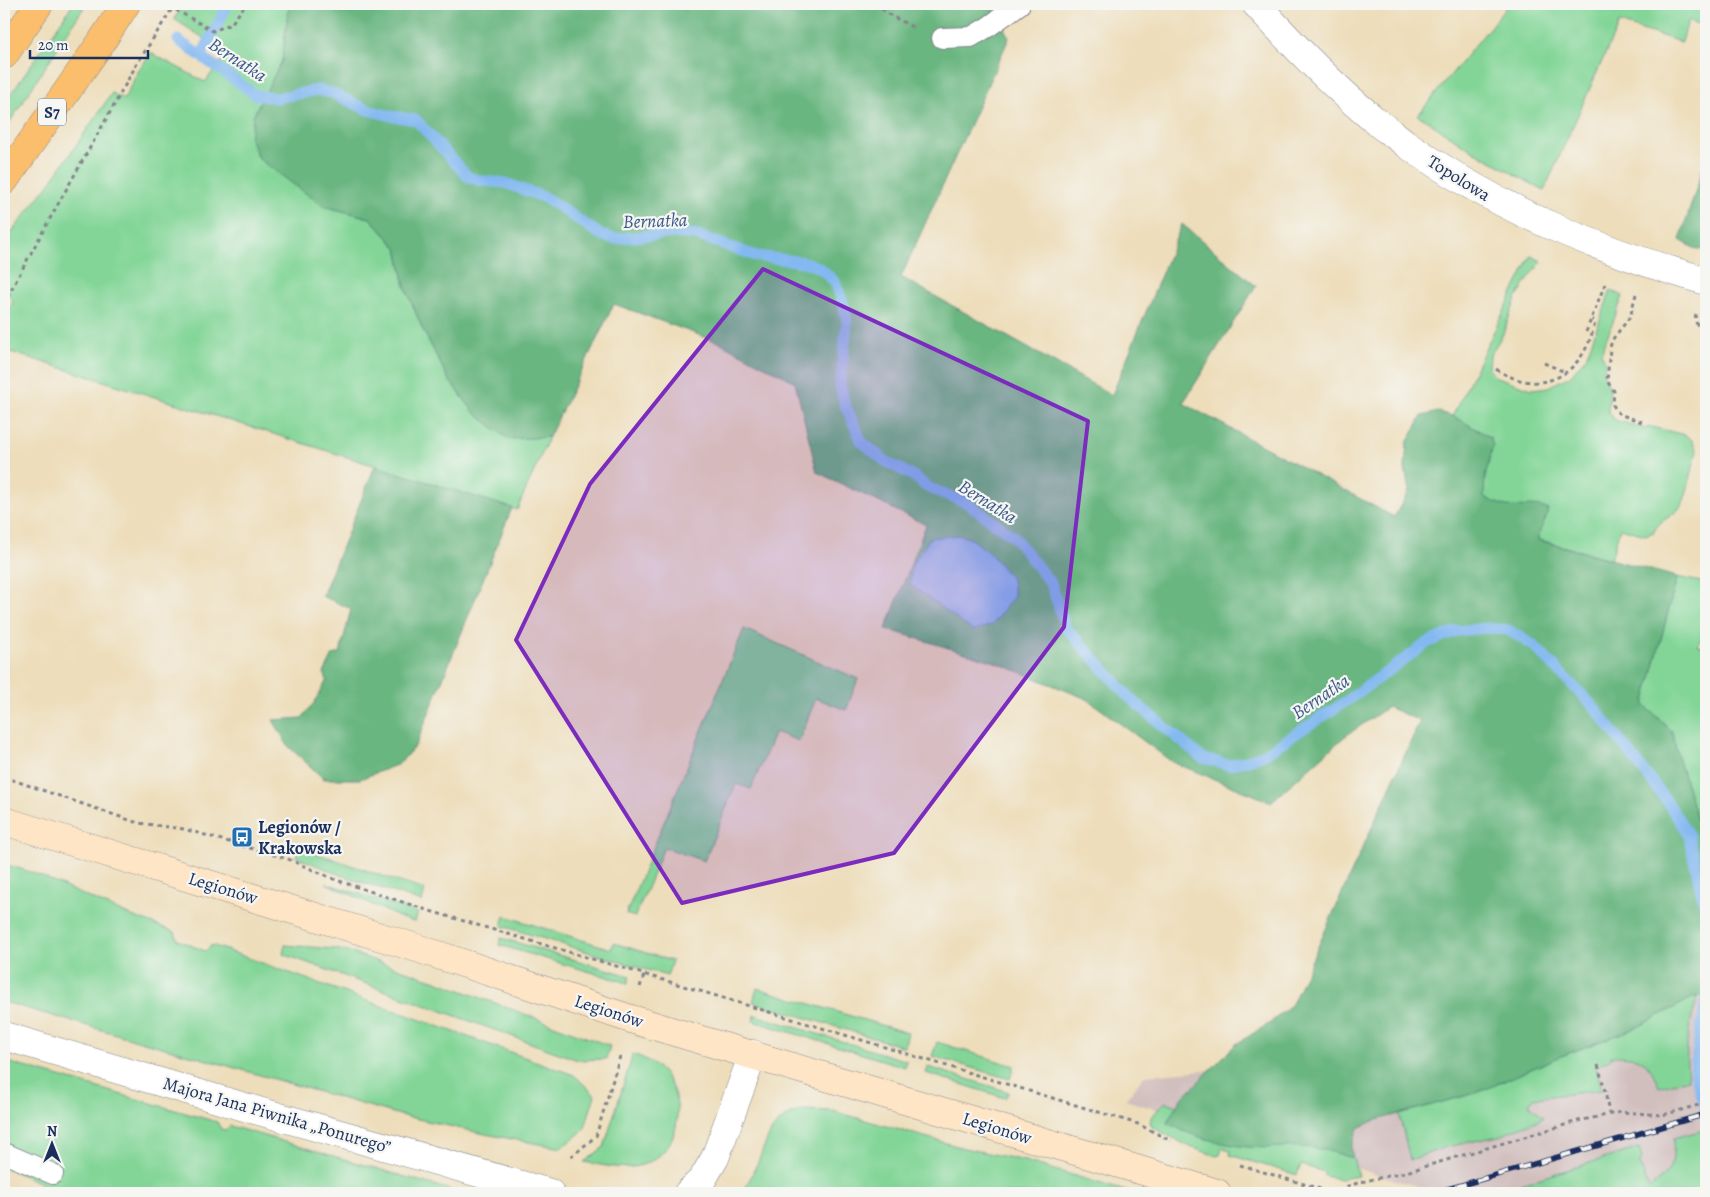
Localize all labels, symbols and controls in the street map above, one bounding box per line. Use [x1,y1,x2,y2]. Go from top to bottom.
scale bar [30,28,148,60]
water label: Bernatka [203,31,272,88]
text: 20 m [38,35,69,55]
road number: S7 [38,98,66,125]
street label: Topolowa [1423,149,1496,207]
water label: Bernatka [622,207,688,235]
water label: Bernatka [953,474,1022,530]
water label: Bernatka [1287,668,1355,726]
place label: Legionów / Krakowska [258,815,342,860]
bus stop icon: Legionów / Krakowska [230,825,254,849]
street label: Legionów [185,866,261,910]
street label: Legionów [571,989,647,1034]
street label: Majora Jana Piwnika „Ponurego” [160,1071,394,1159]
street label: Legionów [959,1106,1035,1150]
north arrow [28,1120,78,1170]
text: N [47,1122,57,1141]

